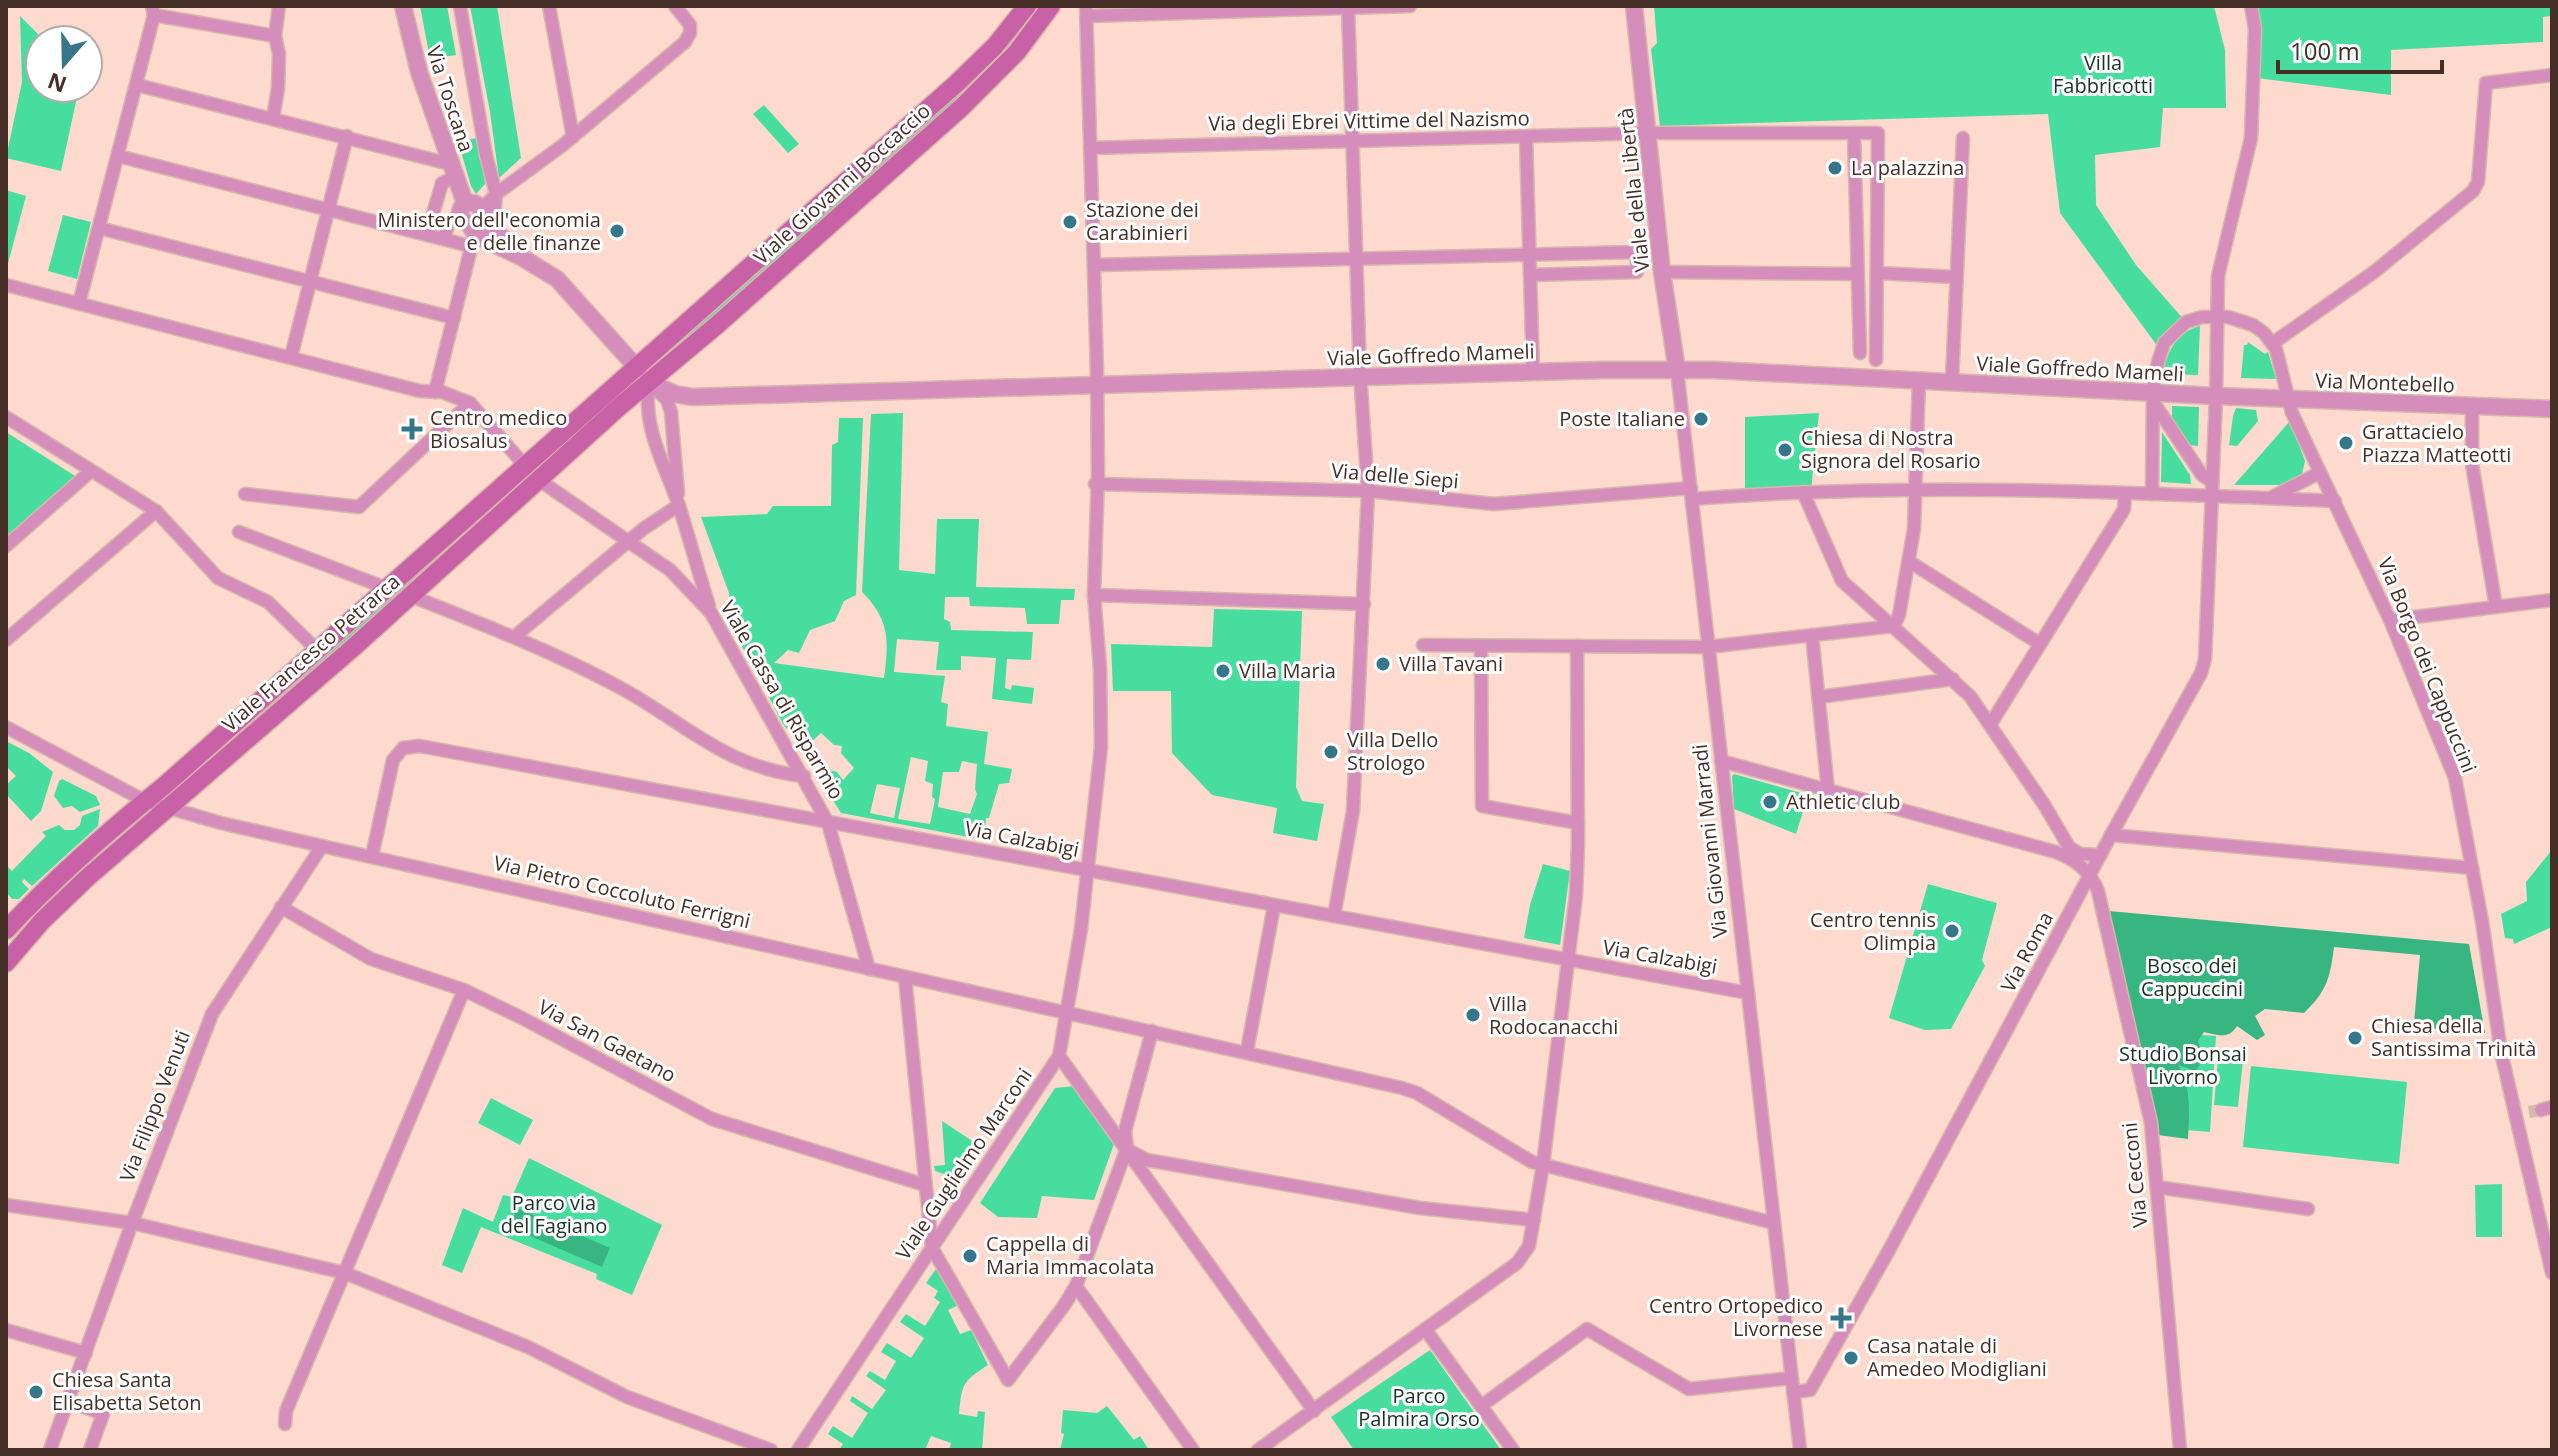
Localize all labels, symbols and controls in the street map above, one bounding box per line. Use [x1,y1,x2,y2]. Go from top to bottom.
north arrow [24,24,104,104]
scale bar [2278,24,2442,74]
text: 100 m [2290,34,2360,67]
street label: Via Toscana [421,42,480,155]
park label: Villa Fabbricotti [2053,49,2153,99]
text: N [43,67,70,101]
street label: Viale Giovanni Boccaccio [748,97,936,270]
street label: Via degli Ebrei Vittime del Nazismo [1208,104,1530,137]
street label: Viale della Libertà [1611,107,1656,273]
place label: La palazzina [1851,154,1964,181]
marker: La palazzina [1826,159,1844,177]
place label: Stazione dei Carabinieri [1086,196,1199,246]
place label: Ministero dell'economia e delle finanze [378,206,601,256]
marker: Stazione dei Carabinieri [1061,213,1079,231]
marker: Ministero dell'economia e delle finanze [608,222,626,240]
street label: Viale Goffredo Mameli [1327,337,1535,372]
street label: Viale Goffredo Mameli [1976,350,2184,387]
street label: Via Montebello [2315,367,2455,398]
place label: Centro medico Biosalus [430,404,567,454]
place label: Poste Italiane [1559,405,1685,432]
marker: Poste Italiane [1692,410,1710,428]
marker: Centro medico Biosalus [401,418,423,440]
place label: Grattacielo Piazza Matteotti [2362,418,2511,468]
place label: Chiesa di Nostra Signora del Rosario [1801,424,1981,474]
marker: Grattacielo Piazza Matteotti [2337,434,2355,452]
marker: Chiesa di Nostra Signora del Rosario [1776,441,1794,459]
street label: Via delle Siepi [1330,456,1460,495]
street label: Via Borgo dei Cappuccini [2372,553,2483,777]
street label: Viale Francesco Petrarca [216,568,405,737]
street label: Viale Cassa di Risparmio [714,595,850,804]
place label: Villa Tavani [1399,650,1503,677]
marker: Villa Tavani [1374,655,1392,673]
place label: Villa Maria [1239,657,1336,684]
marker: Villa Maria [1214,662,1232,680]
place label: Villa Dello Strologo [1347,726,1438,776]
marker: Villa Dello Strologo [1322,743,1340,761]
street label: Via Giovanni Marradi [1686,743,1733,939]
place label: Athletic club [1786,788,1900,815]
marker: Athletic club [1761,793,1779,811]
street label: Via Calzabigi [963,814,1081,863]
street label: Via Pietro Coccoluto Ferrigni [491,849,753,934]
place label: Centro tennis Olimpia [1810,906,1936,956]
street label: Via Roma [1994,907,2059,997]
marker: Centro tennis Olimpia [1943,922,1961,940]
street label: Via Calzabigi [1601,933,1719,980]
park label: Bosco dei Cappuccini [2141,952,2243,1002]
place label: Villa Rodocanacchi [1489,990,1618,1040]
street label: Via San Gaetano [534,993,681,1088]
marker: Villa Rodocanacchi [1464,1006,1482,1024]
place label: Chiesa della Santissima Trinità [2371,1012,2536,1062]
street label: Via Filippo Venuti [113,1026,196,1185]
marker: Chiesa della Santissima Trinità [2346,1029,2364,1047]
park label: Studio Bonsai Livorno [2119,1040,2247,1090]
street label: Viale Guglielmo Marconi [889,1063,1038,1265]
street label: Via Cecconi [2116,1121,2153,1229]
park label: Parco via del Fagiano [501,1189,607,1239]
place label: Cappella di Maria Immacolata [986,1230,1154,1280]
marker: Cappella di Maria Immacolata [961,1247,979,1265]
place label: Centro Ortopedico Livornese [1649,1292,1823,1342]
marker: Centro Ortopedico Livornese [1830,1307,1852,1329]
place label: Casa natale di Amedeo Modigliani [1867,1332,2047,1382]
marker: Casa natale di Amedeo Modigliani [1842,1349,1860,1367]
place label: Chiesa Santa Elisabetta Seton [52,1366,202,1416]
park label: Parco Palmira Orso [1358,1382,1480,1432]
marker: Chiesa Santa Elisabetta Seton [27,1383,45,1401]

